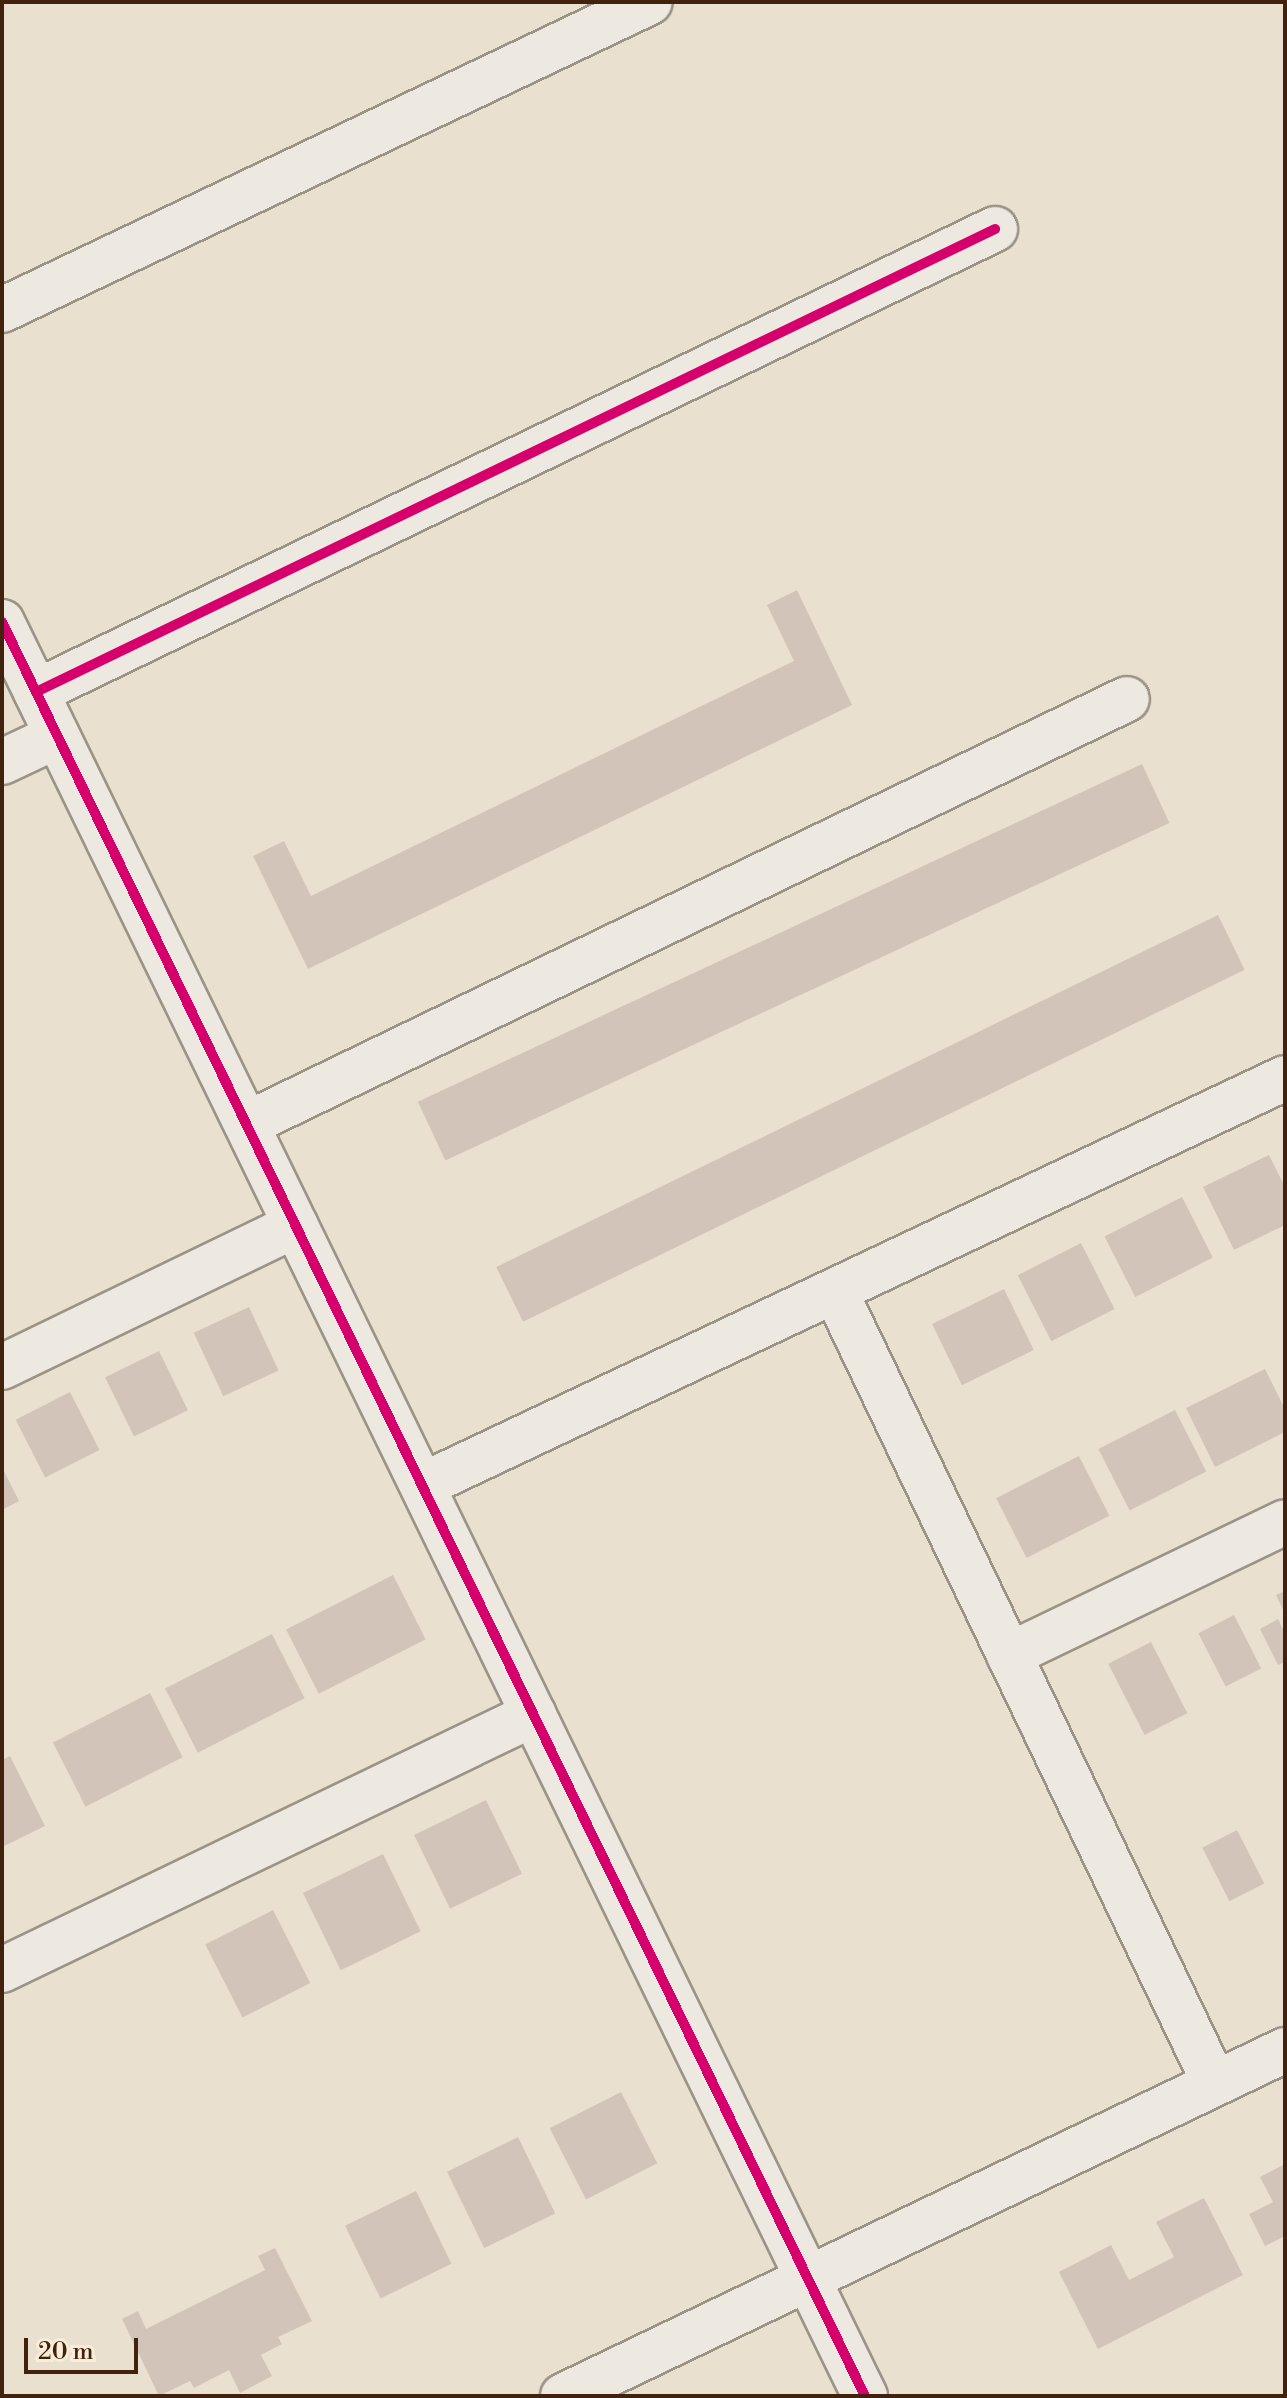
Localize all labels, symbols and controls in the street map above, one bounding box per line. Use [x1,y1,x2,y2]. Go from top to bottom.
scale bar [28,2322,142,2372]
text: 20 m [38,2337,94,2367]

